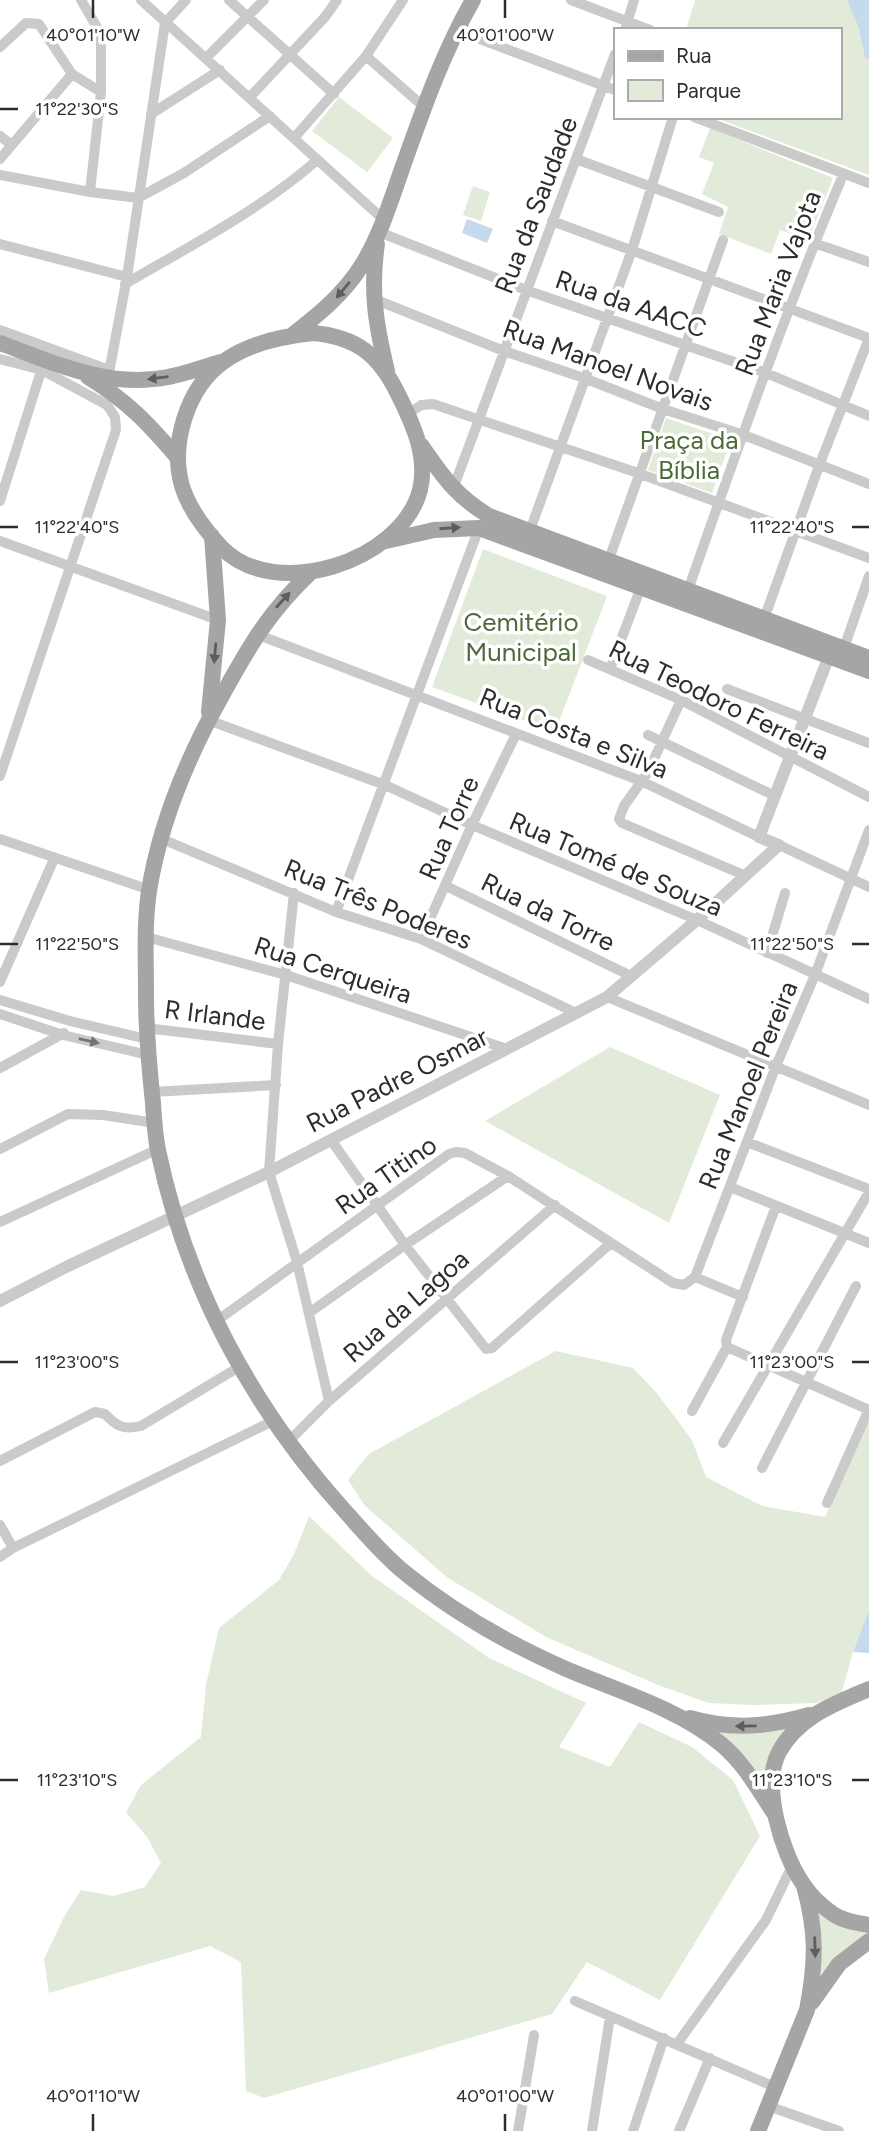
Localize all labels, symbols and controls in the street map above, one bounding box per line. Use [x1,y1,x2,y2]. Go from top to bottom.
text: 40°01'10"W [46,24,141,46]
text: 40°01'00"W [456,24,555,46]
legend [614,28,841,119]
text: Rua [676,43,712,68]
text: Parque [676,78,741,103]
text: 11°22'30"S [35,98,119,120]
street label: Rua da Saudade [488,112,584,298]
street label: Rua Maria Vajota [728,186,828,380]
street label: Rua da AACC [551,263,711,345]
one-way arrow [335,281,351,299]
street label: Rua Manoel Novais [499,312,717,418]
one-way arrow [146,373,168,384]
park label: Praça da Bíblia [639,424,739,486]
text: 11°22'40"S [35,516,119,538]
text: 11°22'40"S [750,516,834,538]
one-way arrow [440,522,462,533]
one-way arrow [275,591,291,609]
park label: Cemitério Municipal [464,606,579,668]
street label: Rua Teodoro Ferreira [604,633,834,767]
one-way arrow [209,642,220,664]
street label: Rua Costa e Silva [475,681,673,785]
street label: Rua Torre [412,771,486,885]
street label: Rua Tomé de Souza [505,805,727,923]
street label: Rua Três Poderes [279,852,477,956]
street label: Rua da Torre [476,866,620,958]
street label: Rua Cerqueira [250,929,416,1011]
text: 11°22'50"S [35,933,119,955]
text: 11°22'50"S [750,933,834,955]
street label: Rua Manoel Pereira [692,976,804,1194]
street label: R Irlande [163,993,267,1037]
street label: Rua Padre Osmar [301,1020,493,1140]
one-way arrow [78,1036,100,1047]
street label: Rua Titino [329,1129,443,1221]
street label: Rua da Lagoa [337,1243,475,1369]
text: 11°23'00"S [35,1351,119,1373]
text: 11°23'00"S [750,1351,834,1373]
one-way arrow [735,1720,757,1732]
text: 11°23'10"S [37,1769,117,1791]
text: 11°23'10"S [752,1769,832,1791]
one-way arrow [809,1936,820,1958]
text: 40°01'10"W [46,2085,141,2107]
text: 40°01'00"W [456,2085,555,2107]

